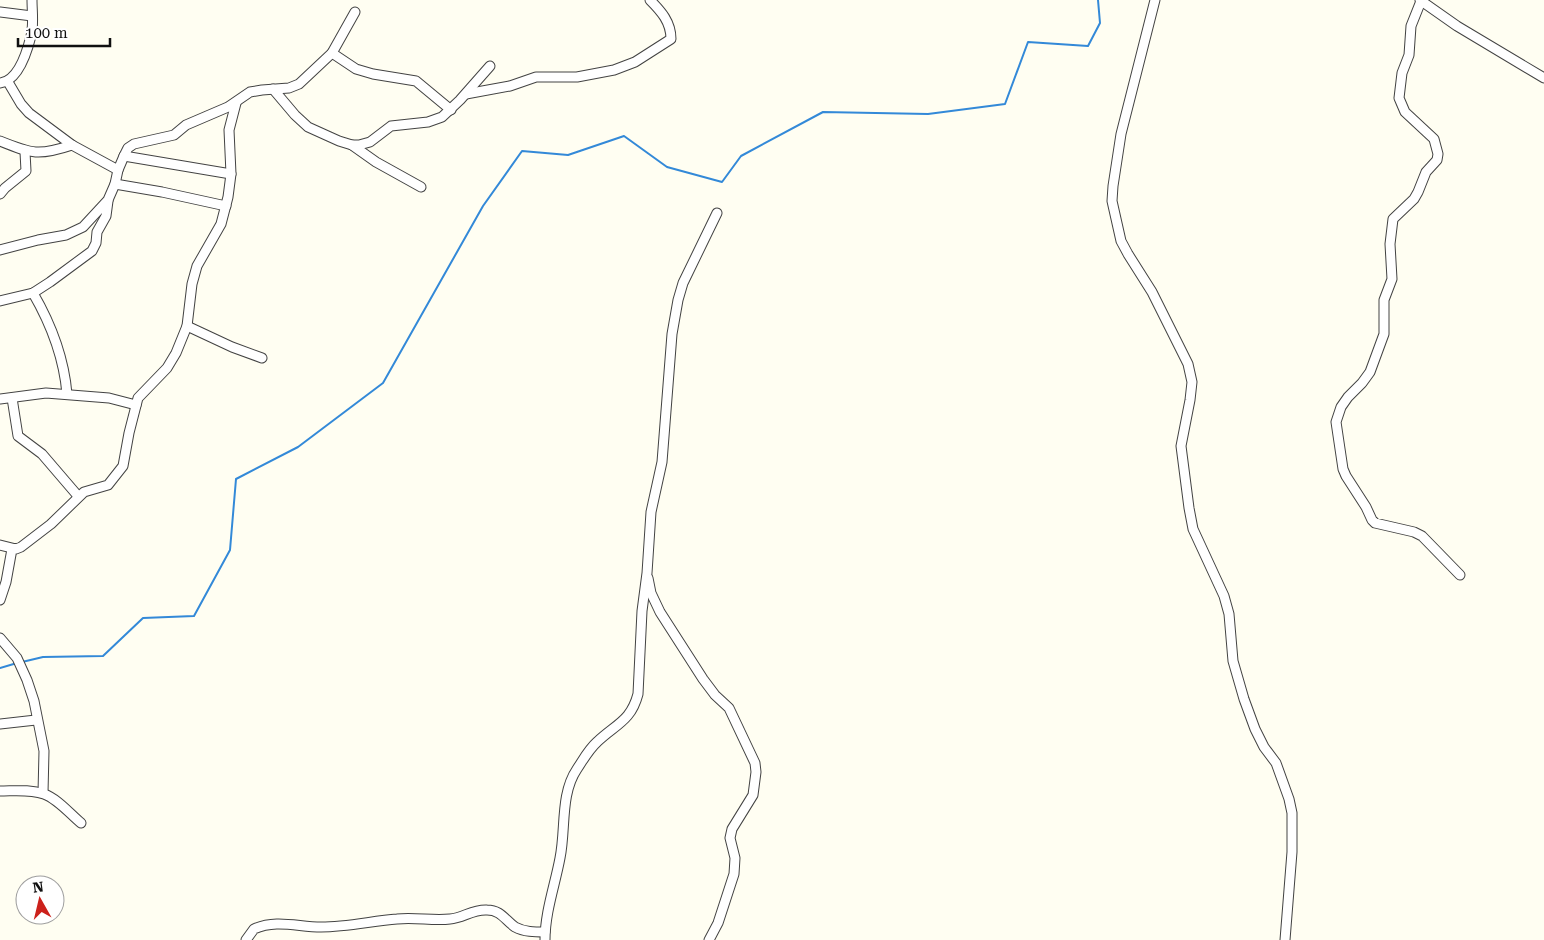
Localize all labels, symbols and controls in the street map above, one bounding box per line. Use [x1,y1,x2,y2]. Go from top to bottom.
scale bar [18,15,110,47]
text: 100 m [25,24,68,42]
north arrow [15,875,65,925]
text: N [32,878,45,896]

